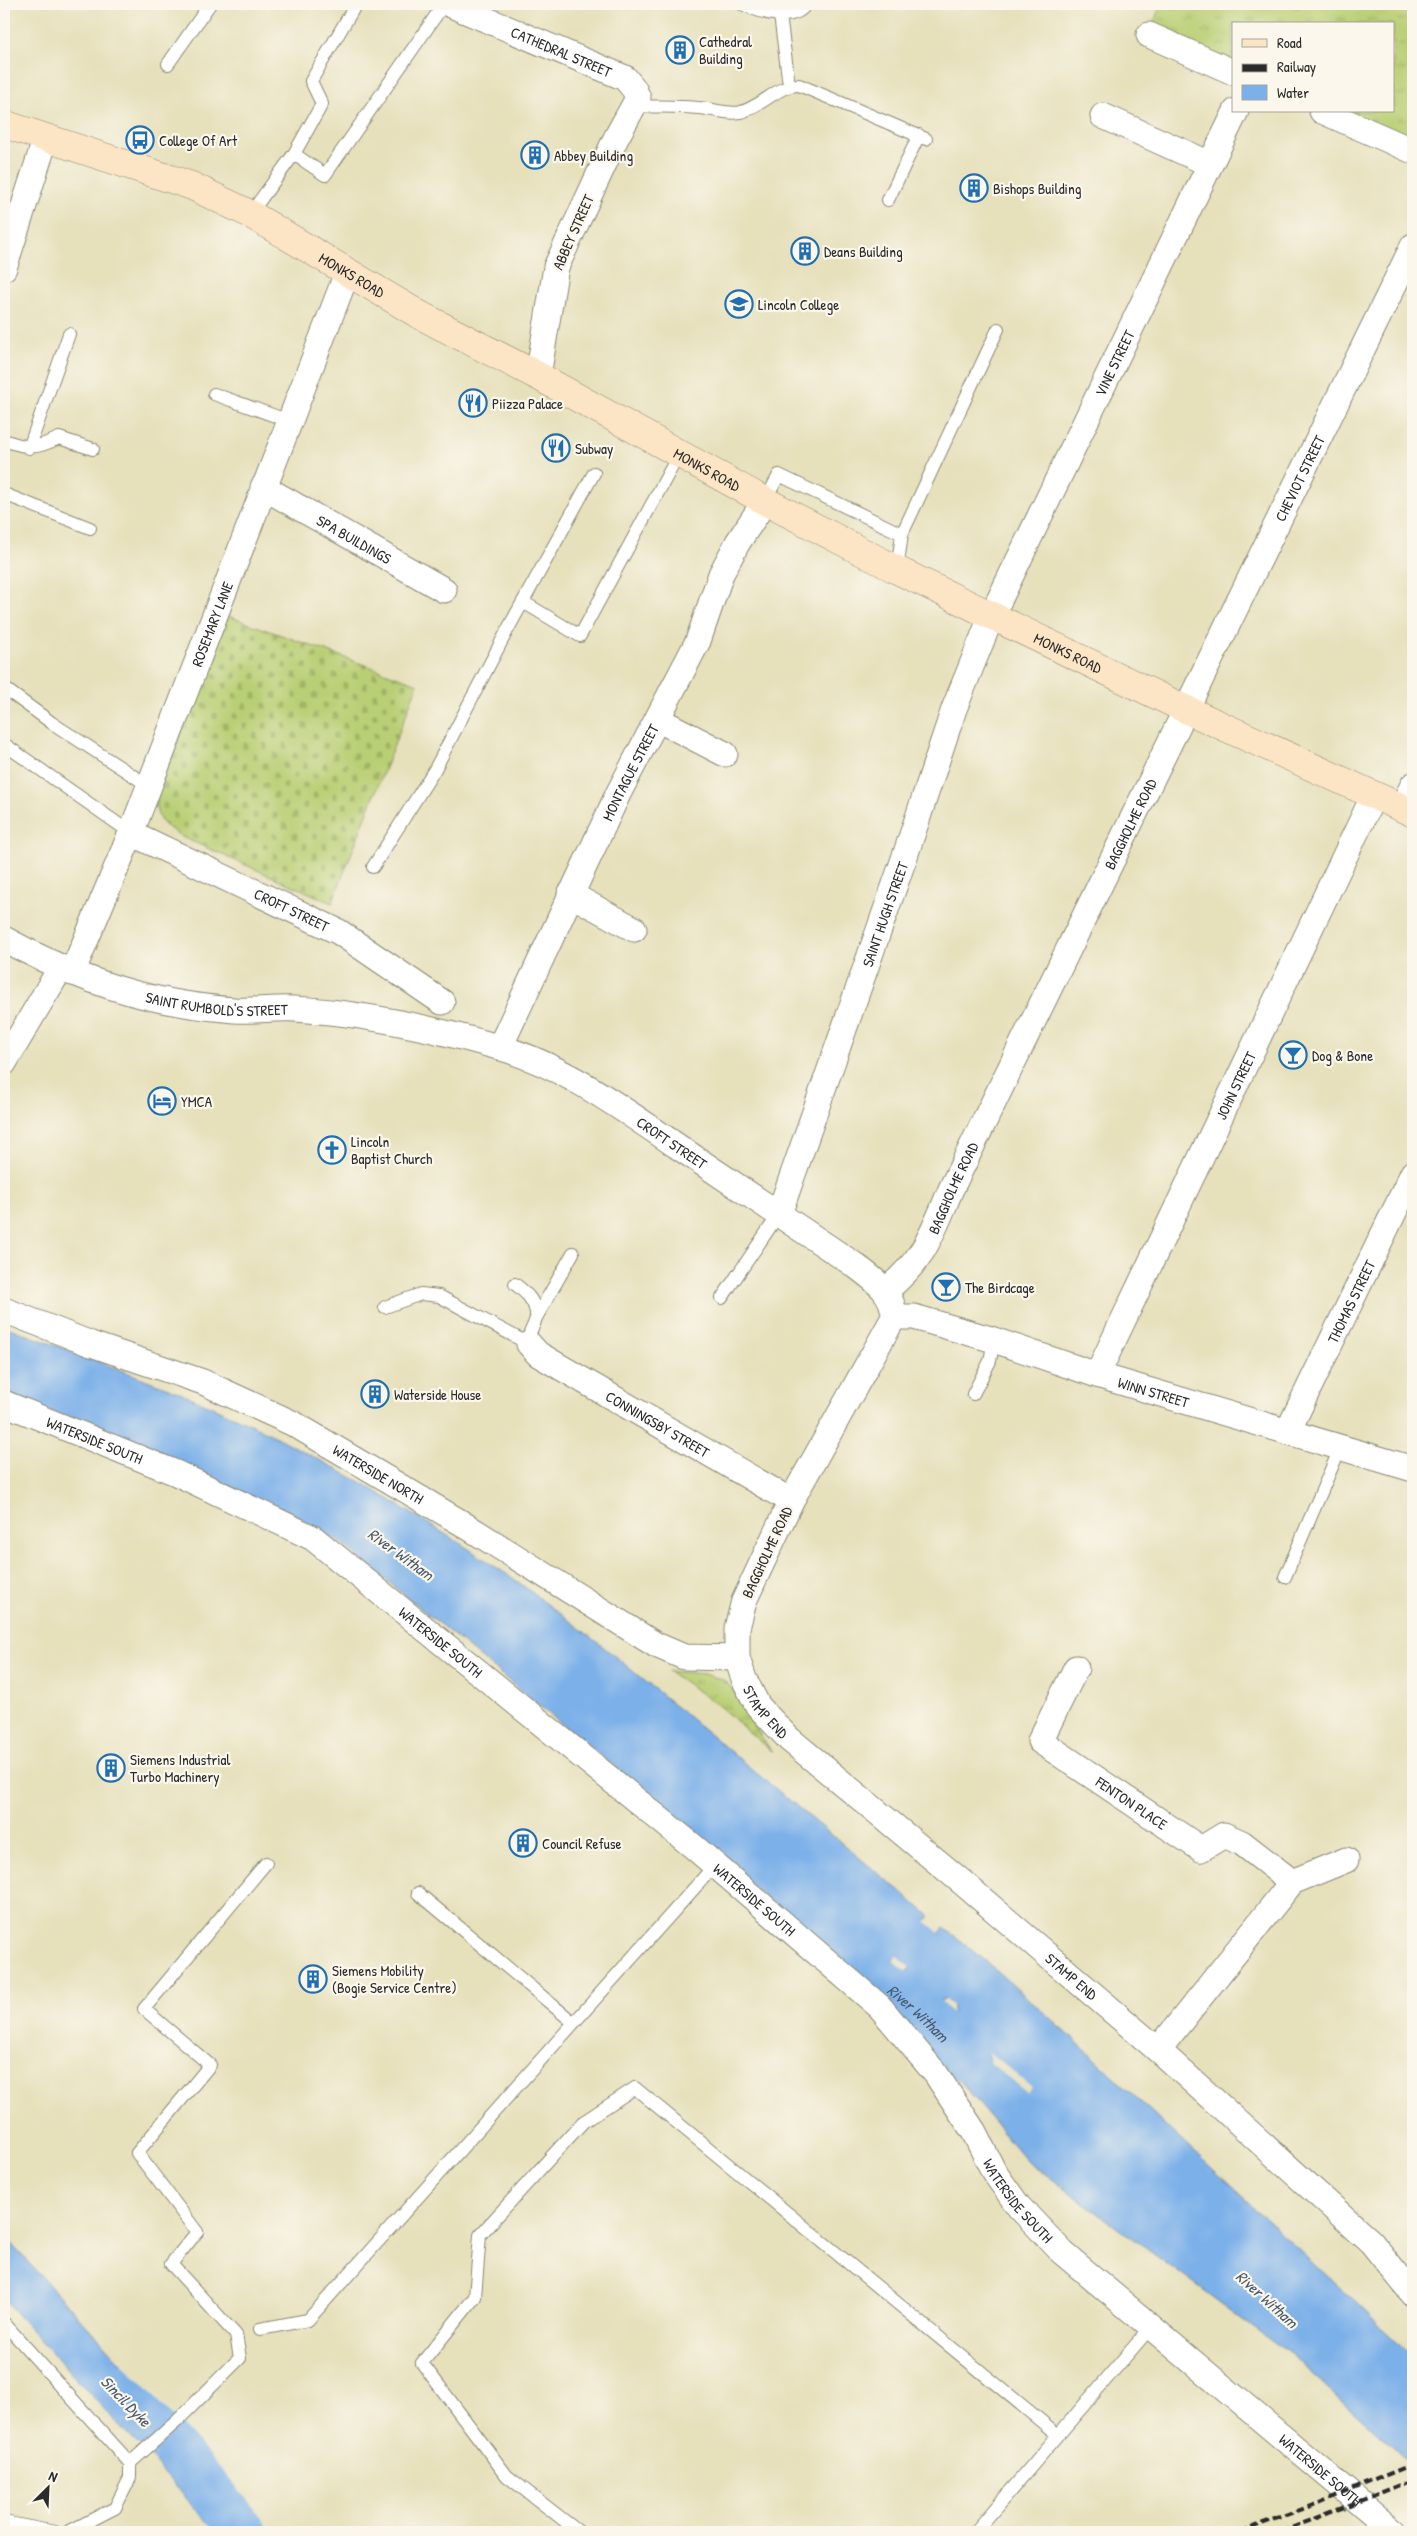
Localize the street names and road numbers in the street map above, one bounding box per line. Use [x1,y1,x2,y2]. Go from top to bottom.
street label: CATHEDRAL STREET [508,21,616,82]
street label: ABBEY STREET [547,190,599,273]
street label: MONKS ROAD [315,247,389,303]
street label: VINE STREET [1089,325,1139,399]
street label: CHEVIOT STREET [1269,430,1330,525]
street label: MONKS ROAD [670,442,745,496]
street label: SPA BUILDINGS [313,509,395,569]
street label: ROSEMARY LANE [186,578,238,669]
street label: MONKS ROAD [1031,627,1106,678]
street label: MONTAGUE STREET [597,719,664,824]
street label: BAGGHOLME ROAD [1099,774,1162,873]
street label: SAINT HUGH STREET [856,858,913,970]
street label: CROFT STREET [251,883,333,937]
street label: SAINT RUMBOLD'S STREET [144,986,289,1021]
street label: JOHN STREET [1210,1047,1261,1123]
street label: CROFT STREET [633,1111,712,1174]
street label: BAGGHOLME ROAD [923,1138,983,1237]
street label: THOMAS STREET [1322,1255,1380,1347]
street label: WINN STREET [1115,1371,1193,1413]
street label: CONNINGSBY STREET [602,1385,714,1463]
street label: WATERSIDE SOUTH [43,1411,146,1469]
street label: WATERSIDE NORTH [329,1439,428,1509]
street label: BAGGHOLME ROAD [737,1502,798,1601]
street label: WATERSIDE SOUTH [395,1601,487,1682]
street label: STAMP END [738,1682,794,1743]
street label: FENTON PLACE [1091,1770,1172,1834]
street label: WATERSIDE SOUTH [709,1858,800,1941]
street label: STAMP END [1041,1948,1103,2005]
street label: WATERSIDE SOUTH [978,2155,1058,2247]
street label: WATERSIDE SOUTH [1275,2429,1367,2511]

